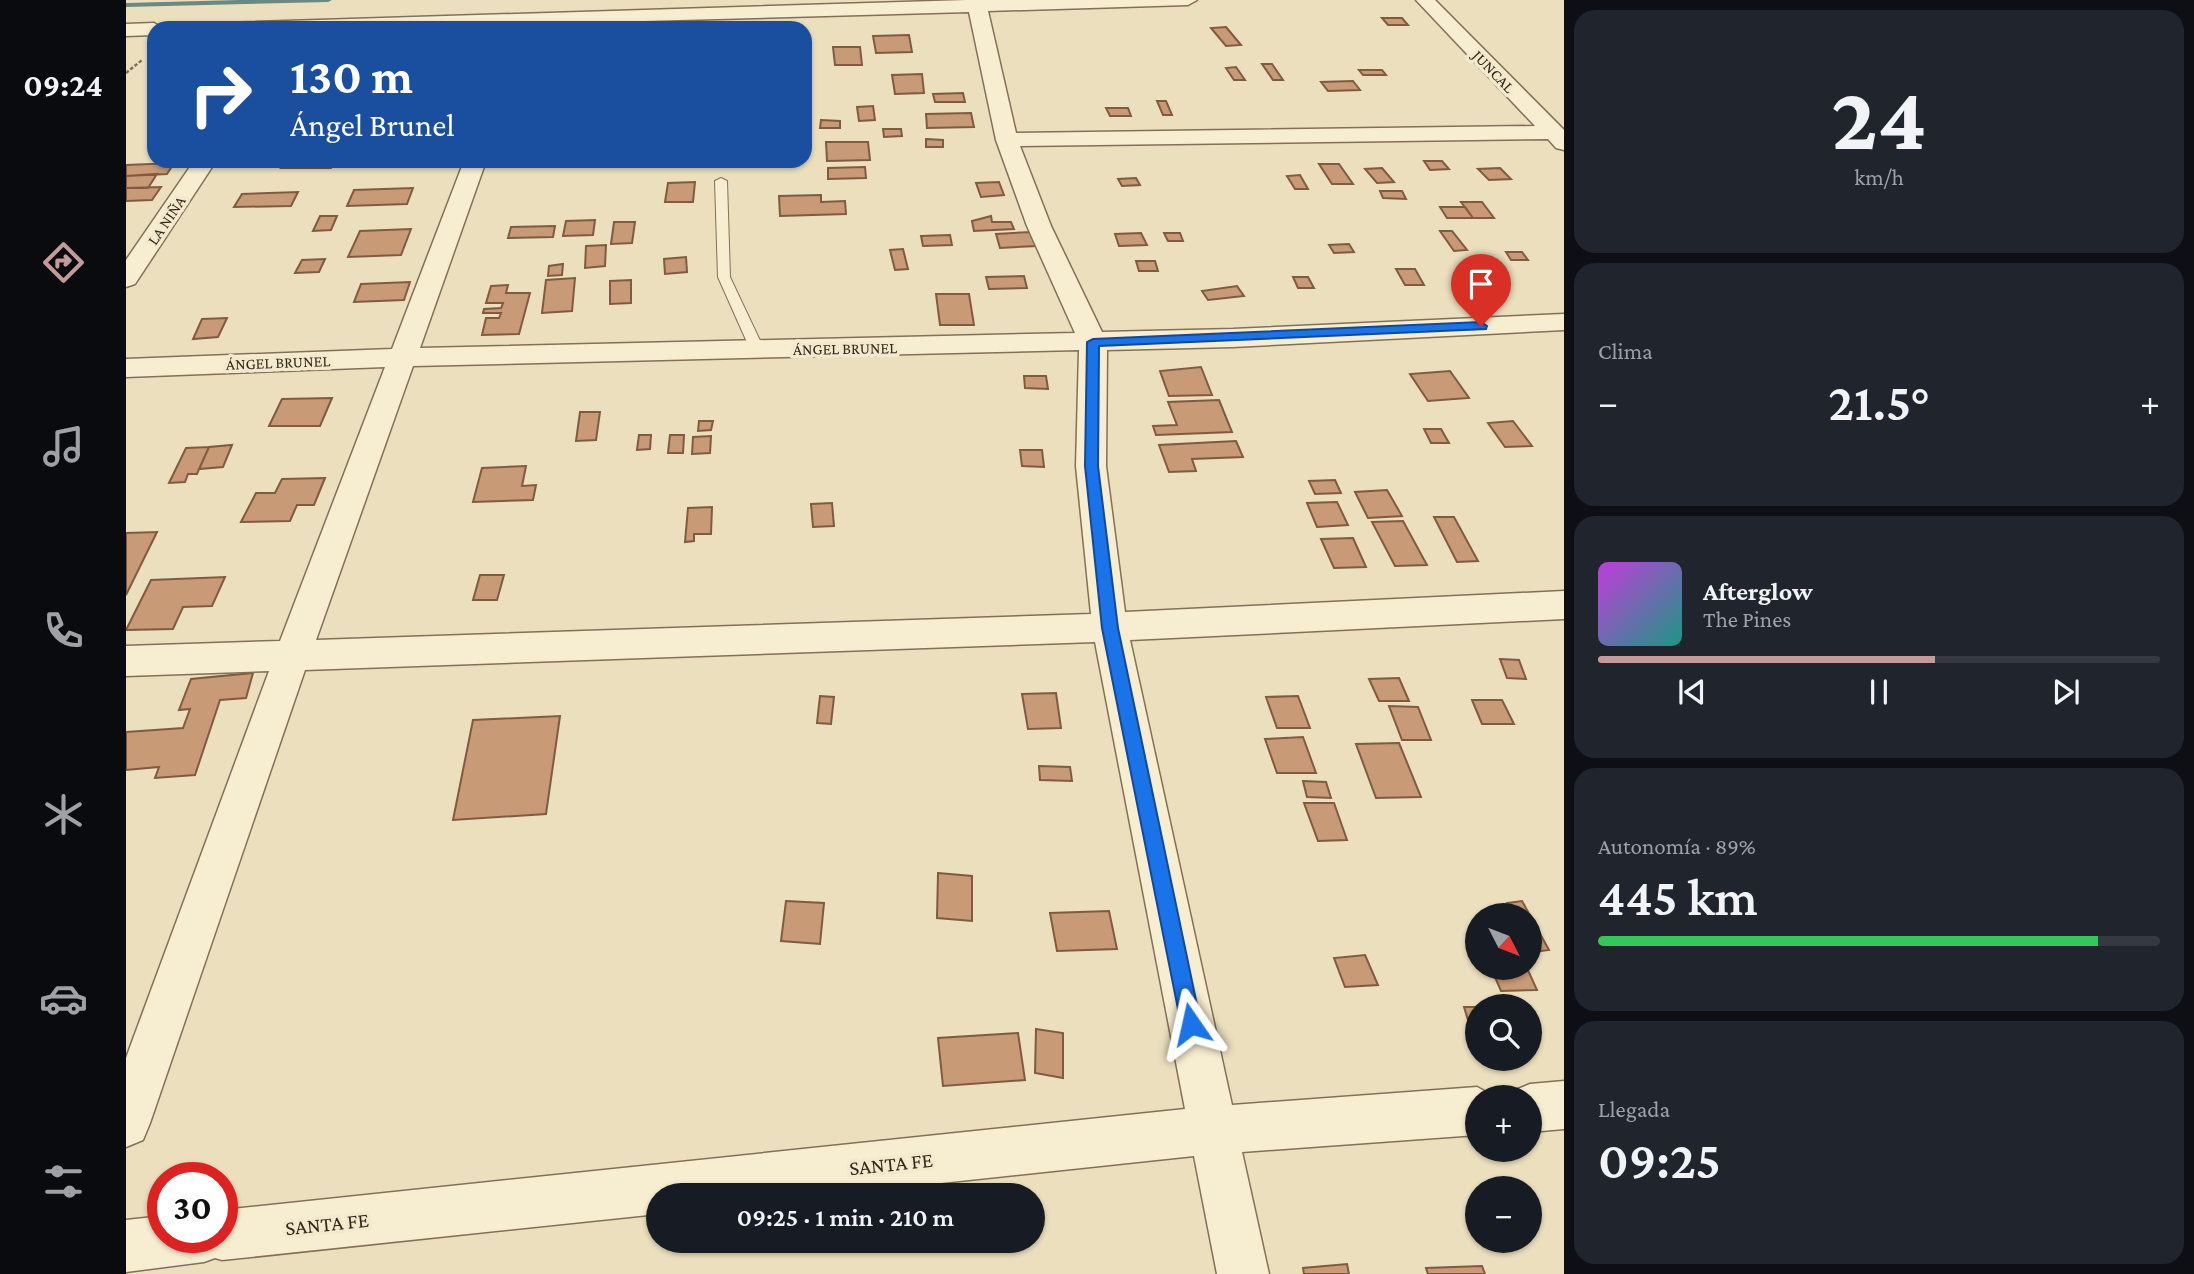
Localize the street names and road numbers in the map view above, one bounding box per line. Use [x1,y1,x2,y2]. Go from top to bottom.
street label: JUNCAL [1467,45,1518,97]
street label: LA NIÑA [144,192,189,248]
street label: ÁNGEL BRUNEL [793,339,897,358]
street label: ÁNGEL BRUNEL [226,352,330,373]
street label: SANTA FE [848,1148,934,1180]
street label: SANTA FE [284,1208,370,1240]

